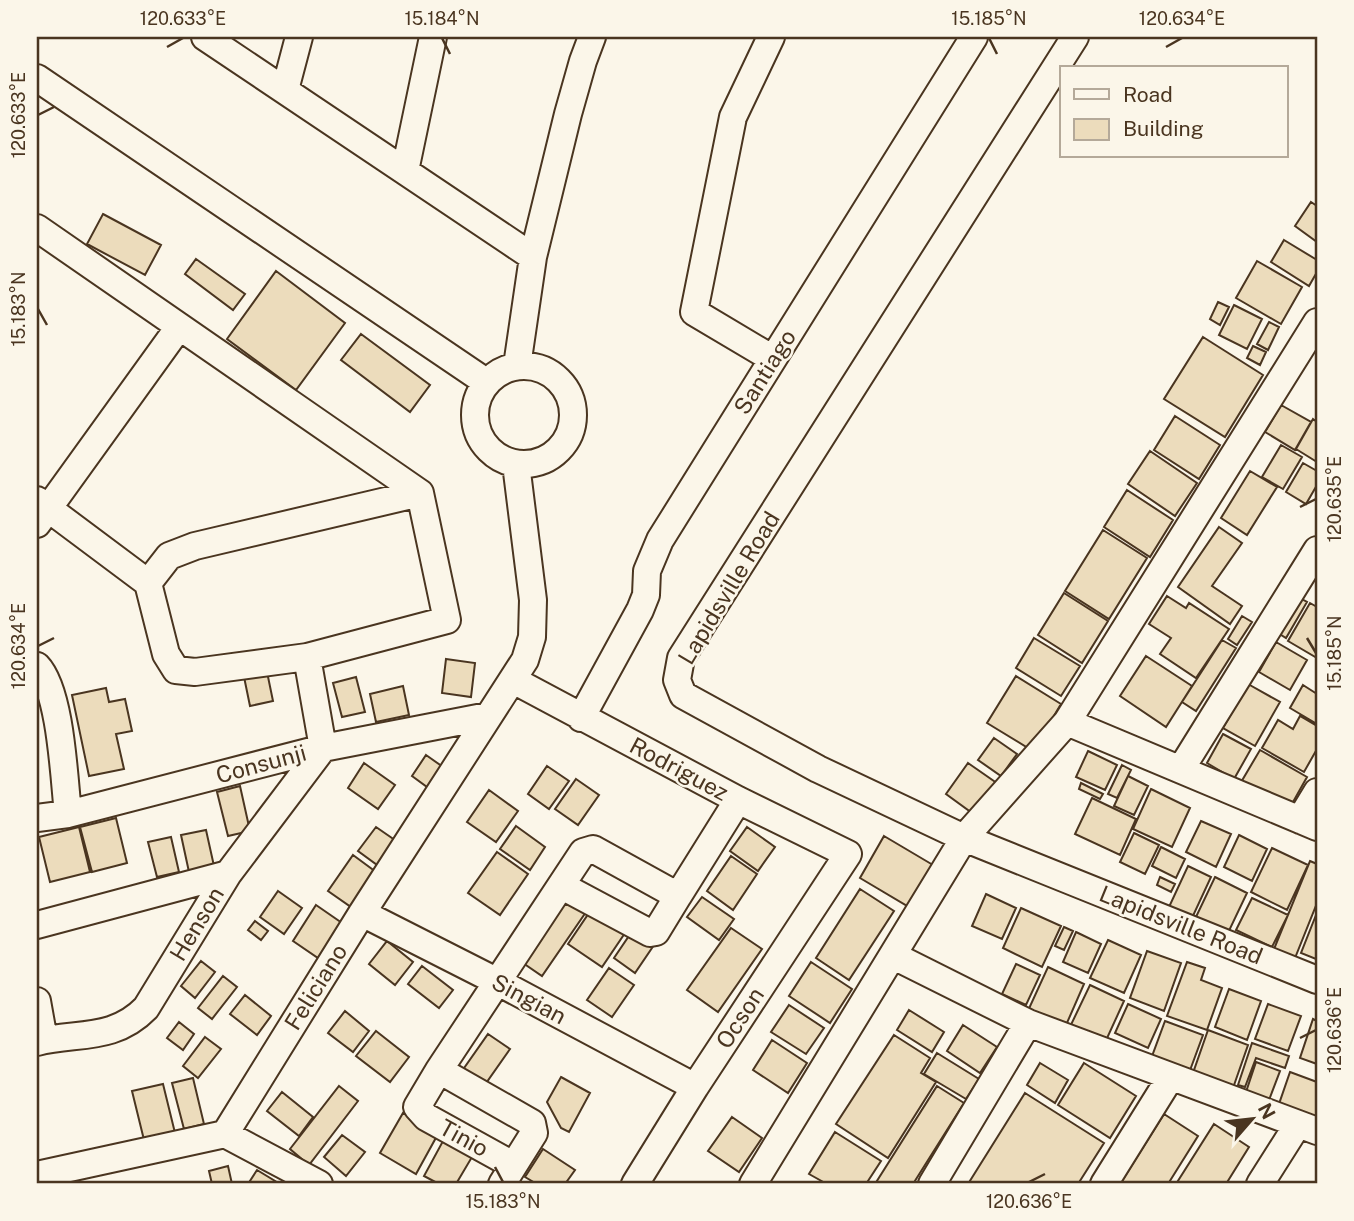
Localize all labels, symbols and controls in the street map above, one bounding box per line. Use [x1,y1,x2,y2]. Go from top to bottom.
text: 120.633°E [140,8,226,29]
text: 15.184°N [404,8,480,29]
text: 15.185°N [951,8,1027,29]
text: 120.634°E [1139,8,1225,29]
legend [1060,66,1288,158]
text: 120.633°E [8,72,29,158]
text: Road [1123,82,1173,107]
text: Building [1123,116,1204,141]
text: 15.183°N [8,271,29,347]
street label: Santiago [728,324,801,419]
text: 120.635°E [1324,456,1345,542]
street label: Lapidsville Road [672,506,785,669]
text: 120.634°E [8,603,29,689]
text: 15.185°N [1324,615,1345,691]
street label: Rodriguez [625,731,733,806]
street label: Consunji [213,739,309,788]
street label: Lapidsville Road [1096,879,1267,970]
street label: Henson [164,882,229,966]
street label: Feliciano [279,939,352,1035]
street label: Singian [487,968,571,1029]
street label: Ocson [710,982,769,1053]
text: 120.636°E [1324,987,1345,1073]
north arrow [1218,1084,1288,1154]
text: N [1254,1099,1280,1123]
street label: Tinio [435,1113,493,1162]
text: 15.183°N [465,1191,541,1212]
text: 120.636°E [986,1191,1072,1212]

